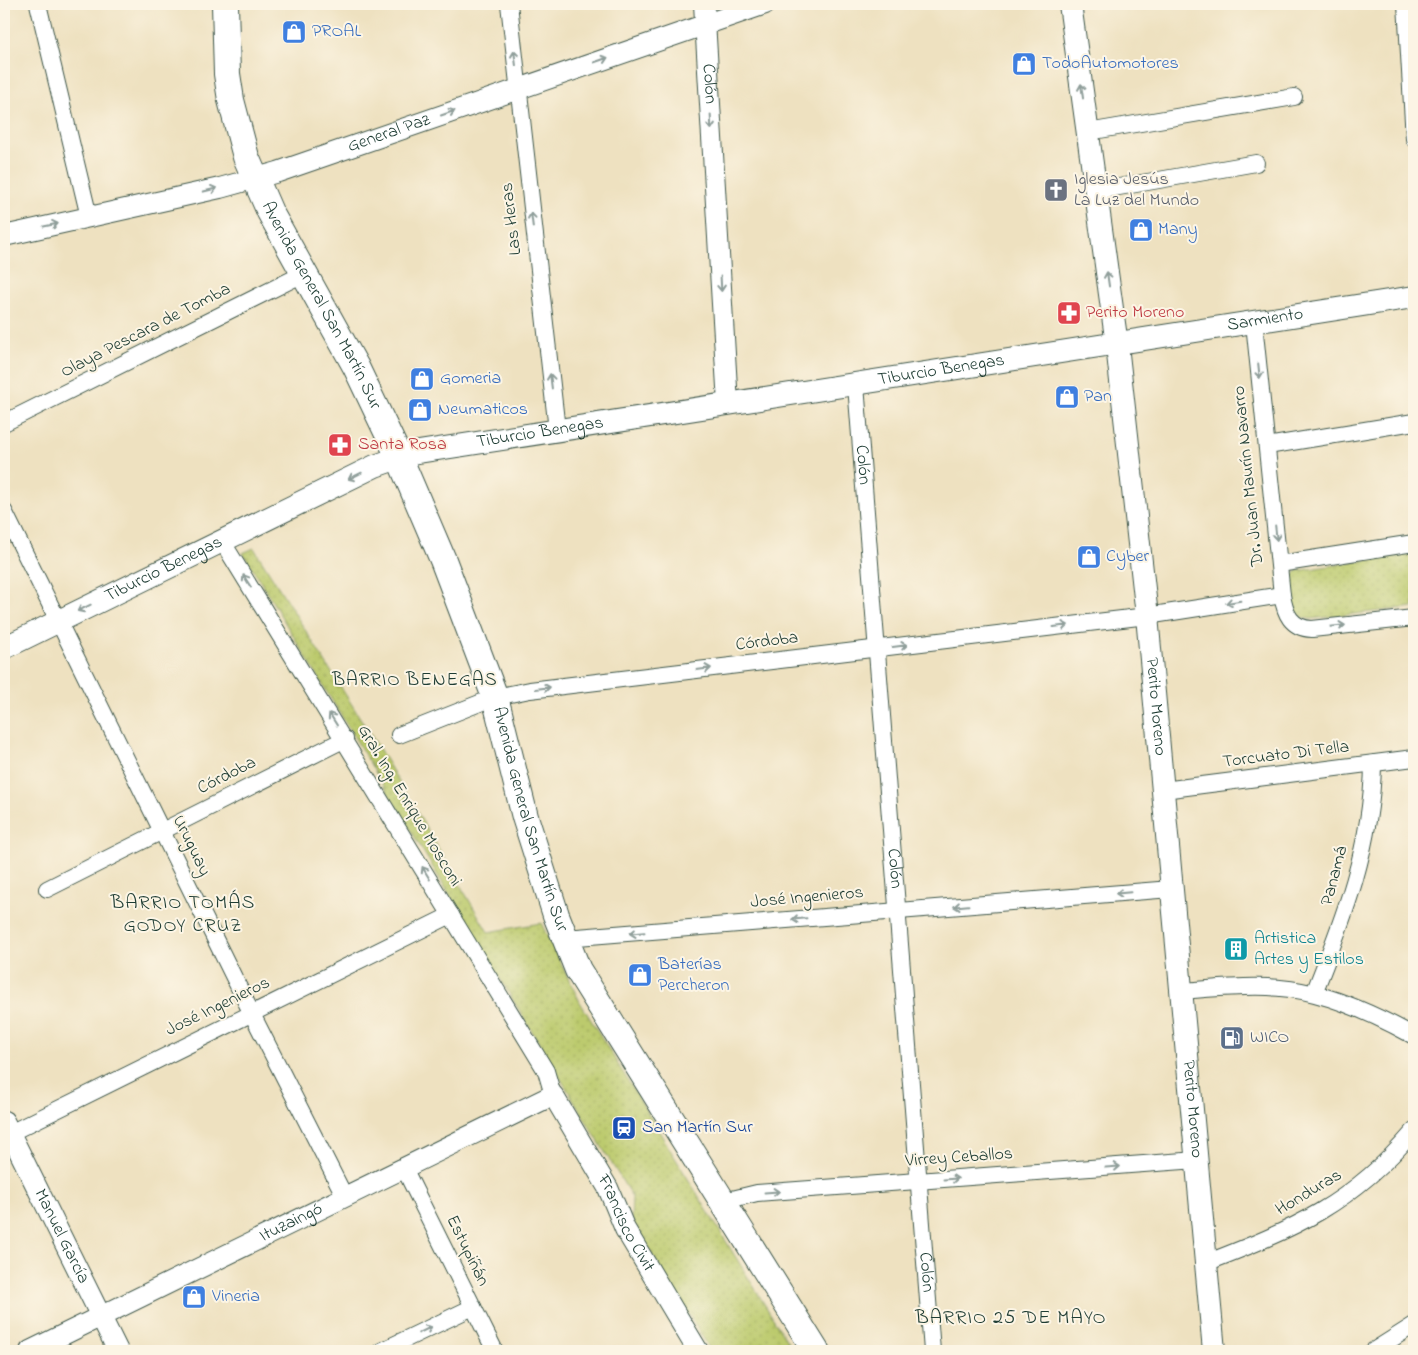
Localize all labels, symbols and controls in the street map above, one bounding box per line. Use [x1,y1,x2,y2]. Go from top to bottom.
shop icon: PROAL [281,19,307,45]
place label: PROAL [312,19,361,45]
one-way arrow [510,51,520,67]
shop icon: TodoAutomotores [1011,51,1037,77]
place label: TodoAutomotores [1042,51,1179,77]
one-way arrow [593,55,609,64]
street label: Colón [695,63,723,105]
one-way arrow [1077,83,1087,99]
street label: General Paz [344,107,434,160]
one-way arrow [439,108,455,117]
one-way arrow [707,114,716,130]
place label: Iglesia Jesús La Luz del Mundo [1074,167,1199,214]
church icon: Iglesia Jesús La Luz del Mundo [1043,177,1069,203]
street label: Las Heras [495,181,529,257]
one-way arrow [202,185,218,194]
street label: Avenida General San Martín Sur [254,198,388,415]
one-way arrow [527,212,537,228]
shop icon: Many [1128,217,1154,243]
place label: Many [1158,217,1198,243]
one-way arrow [43,220,59,229]
one-way arrow [1103,272,1113,288]
one-way arrow [716,276,725,292]
street label: Olaya Pescara de Tomba [56,277,236,385]
pharmacy icon: Perito Moreno [1056,300,1082,326]
place label: Perito Moreno [1086,300,1184,326]
street label: Sarmiento [1225,301,1305,339]
street label: Tiburcio Benegas [876,348,1007,393]
one-way arrow [1254,363,1264,379]
shop icon: Gomeria [409,366,435,392]
place label: Gomeria [440,366,501,392]
one-way arrow [546,373,556,389]
shop icon: Pan [1054,384,1080,410]
place label: Pan [1084,384,1112,410]
street label: Dr. Juan Maurín Navarro [1227,385,1272,568]
shop icon: Neumaticos [407,397,433,423]
place label: Neumaticos [438,397,528,423]
street label: Tiburcio Benegas [475,410,605,456]
pharmacy icon: Santa Rosa [327,432,353,458]
place label: Santa Rosa [358,432,447,458]
street label: Colón [848,444,877,486]
one-way arrow [347,471,362,481]
one-way arrow [1271,525,1281,541]
street label: Tiburcio Benegas [101,530,227,610]
shop icon: Cyber [1076,544,1102,570]
place label: Cyber [1106,544,1149,570]
one-way arrow [242,574,252,588]
one-way arrow [1226,598,1242,608]
one-way arrow [77,604,92,613]
one-way arrow [1053,621,1069,631]
one-way arrow [1330,622,1346,631]
street label: Córdoba [734,625,800,659]
one-way arrow [892,641,908,651]
street label: Perito Moreno [1138,657,1173,757]
one-way arrow [696,664,712,674]
district label: BARRIO BENEGAS [331,667,498,694]
one-way arrow [534,683,550,693]
street label: Avenida General San Martín Sur [485,704,575,936]
one-way arrow [327,712,338,726]
street label: Gral. Ing. Enrique Mosconi [349,720,468,892]
street label: Torcuato Di Tella [1221,734,1351,776]
street label: Córdoba [193,750,261,802]
street label: Uruguay [164,811,217,881]
street label: Panamá [1315,843,1355,909]
street label: Colón [880,848,909,890]
one-way arrow [420,867,430,881]
street label: José Ingenieros [749,880,865,917]
one-way arrow [1115,888,1131,897]
district label: BARRIO TOMÁS GODOY CRUZ [110,889,255,941]
one-way arrow [953,901,969,911]
one-way arrow [791,914,807,924]
place label: Artistica Artes y Estilos [1254,926,1364,973]
one-way arrow [629,928,645,937]
building icon: Artistica Artes y Estilos [1223,936,1249,962]
place label: Baterías Percheron [657,952,730,999]
shop icon: Baterías Percheron [627,962,653,988]
street label: José Ingenieros [161,970,275,1044]
fuel station icon: WICO [1219,1025,1245,1051]
place label: WICO [1250,1025,1289,1051]
street label: Perito Moreno [1175,1059,1209,1159]
station icon: San Martín Sur [611,1115,637,1141]
place label: San Martín Sur [642,1115,753,1141]
street label: Virrey Ceballos [903,1141,1014,1175]
one-way arrow [1105,1162,1121,1171]
street label: Honduras [1271,1163,1347,1223]
street label: Francisco Civit [589,1169,661,1277]
one-way arrow [943,1174,959,1184]
street label: Manuel García [27,1185,96,1289]
one-way arrow [764,1188,780,1197]
street label: Ituzaingó [255,1197,327,1250]
street label: Estupiñán [439,1211,495,1291]
street label: Colón [911,1251,940,1293]
shop icon: Vineria [181,1284,207,1310]
place label: Vineria [211,1284,260,1310]
district label: BARRIO 25 DE MAYO [914,1304,1107,1333]
one-way arrow [417,1325,432,1334]

